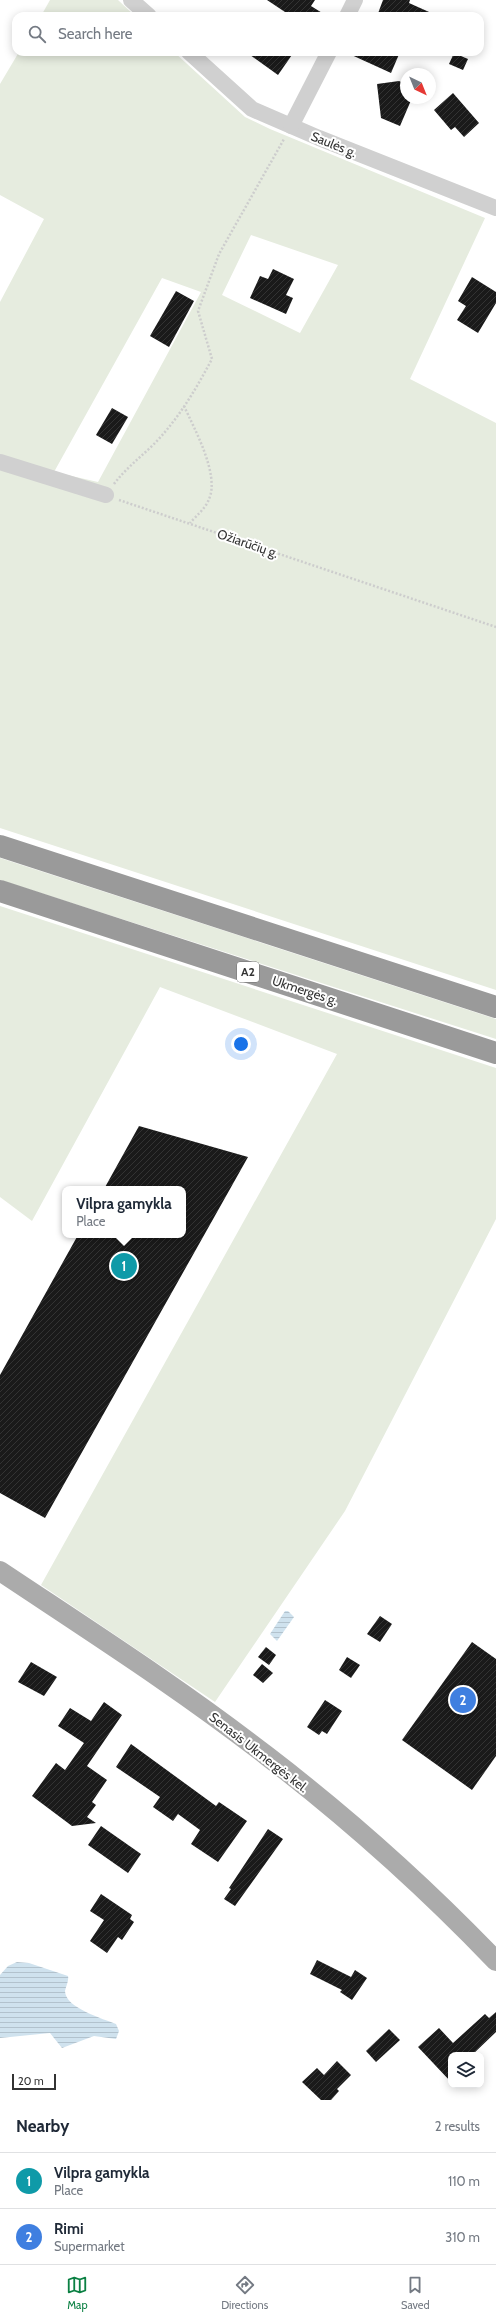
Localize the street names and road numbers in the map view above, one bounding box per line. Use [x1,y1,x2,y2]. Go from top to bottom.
street label: Saulės g. [309,128,359,160]
street label: Ožiarūčių g. [215,525,281,561]
road number: A2 [237,962,259,982]
street label: Ukmergės g. [270,972,340,1008]
street label: Senasis Ukmergės kel. [206,1709,312,1796]

